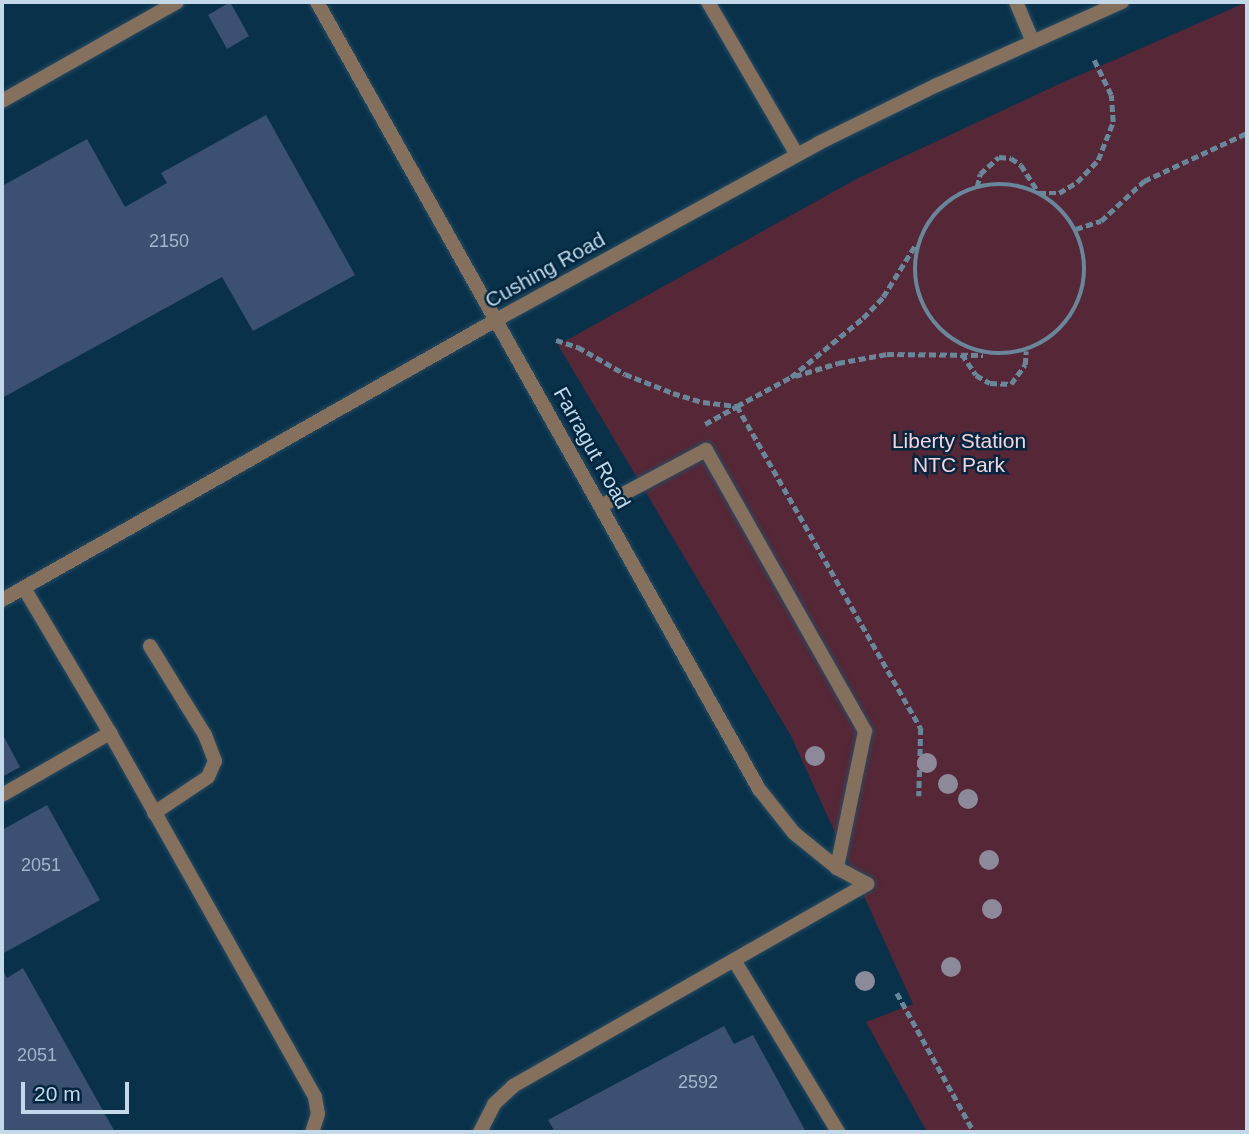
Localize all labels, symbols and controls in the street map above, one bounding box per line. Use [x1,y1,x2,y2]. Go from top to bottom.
street label: Cushing Road [481,227,609,313]
house number: 2150 [149,230,189,252]
street label: Farragut Road [548,383,636,513]
park label: Liberty Station NTC Park [892,428,1026,478]
house number: 2051 [21,854,61,876]
house number: 2051 [17,1044,57,1066]
scale bar [24,1068,133,1112]
house number: 2592 [678,1071,718,1093]
text: 20 m [34,1082,81,1105]

